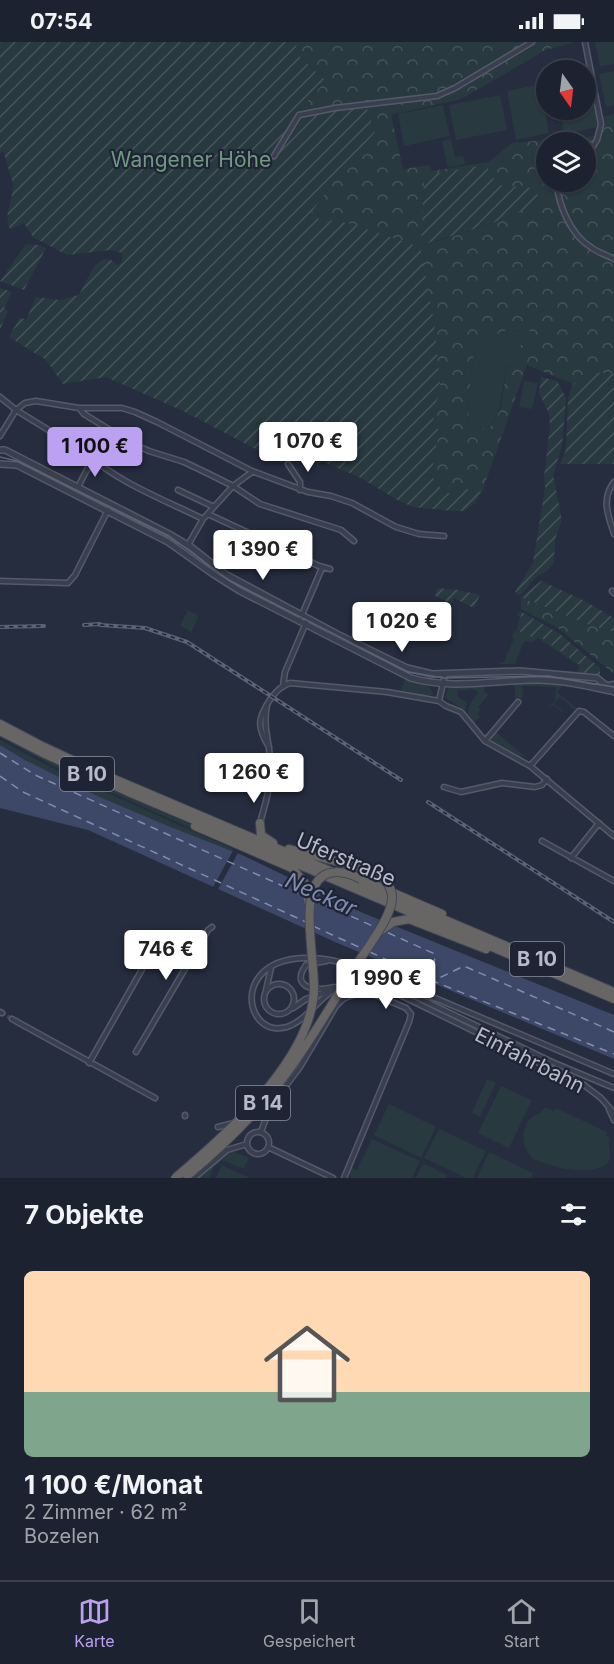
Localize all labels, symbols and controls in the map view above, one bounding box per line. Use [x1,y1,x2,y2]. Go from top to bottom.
text: 07:54 [30,8,93,34]
north arrow [536,60,596,120]
map controls [536,60,596,192]
button: layers [536,132,596,192]
park label: Wangener Höhe [111,147,271,172]
pin: 1 070 € [253,422,363,473]
pin: 1 100 € [40,427,150,478]
text: 1 070 € [273,429,343,453]
text: 1 100 € [61,434,129,458]
pin: 1 390 € [208,530,318,581]
text: 1 390 € [227,537,299,561]
pin: 1 020 € [347,602,457,653]
text: 1 020 € [366,609,438,633]
pin: 1 260 € [199,753,309,804]
road number: B 10 [60,757,114,791]
text: 1 260 € [219,760,289,784]
street label: Uferstraße [292,827,400,891]
water label: Neckar [281,867,361,921]
pin: 746 € [124,930,208,981]
text: 746 € [138,937,194,961]
road number: B 10 [510,942,564,976]
pin: 1 990 € [331,959,441,1010]
text: 1 990 € [350,966,422,990]
street label: Einfahrbahn [471,1022,589,1098]
road number: B 14 [236,1086,290,1120]
icon: filters [557,1198,590,1231]
text: 7 Objekte [24,1199,144,1230]
icon: home [253,1310,361,1418]
text: 1 100 €/Monat [24,1469,203,1500]
text: 2 Zimmer · 62 m² [24,1500,187,1524]
text: Bozelen [24,1524,100,1548]
tab: Karte [74,1595,115,1651]
tab: Gespeichert [263,1595,355,1651]
tab: Start [504,1595,540,1651]

